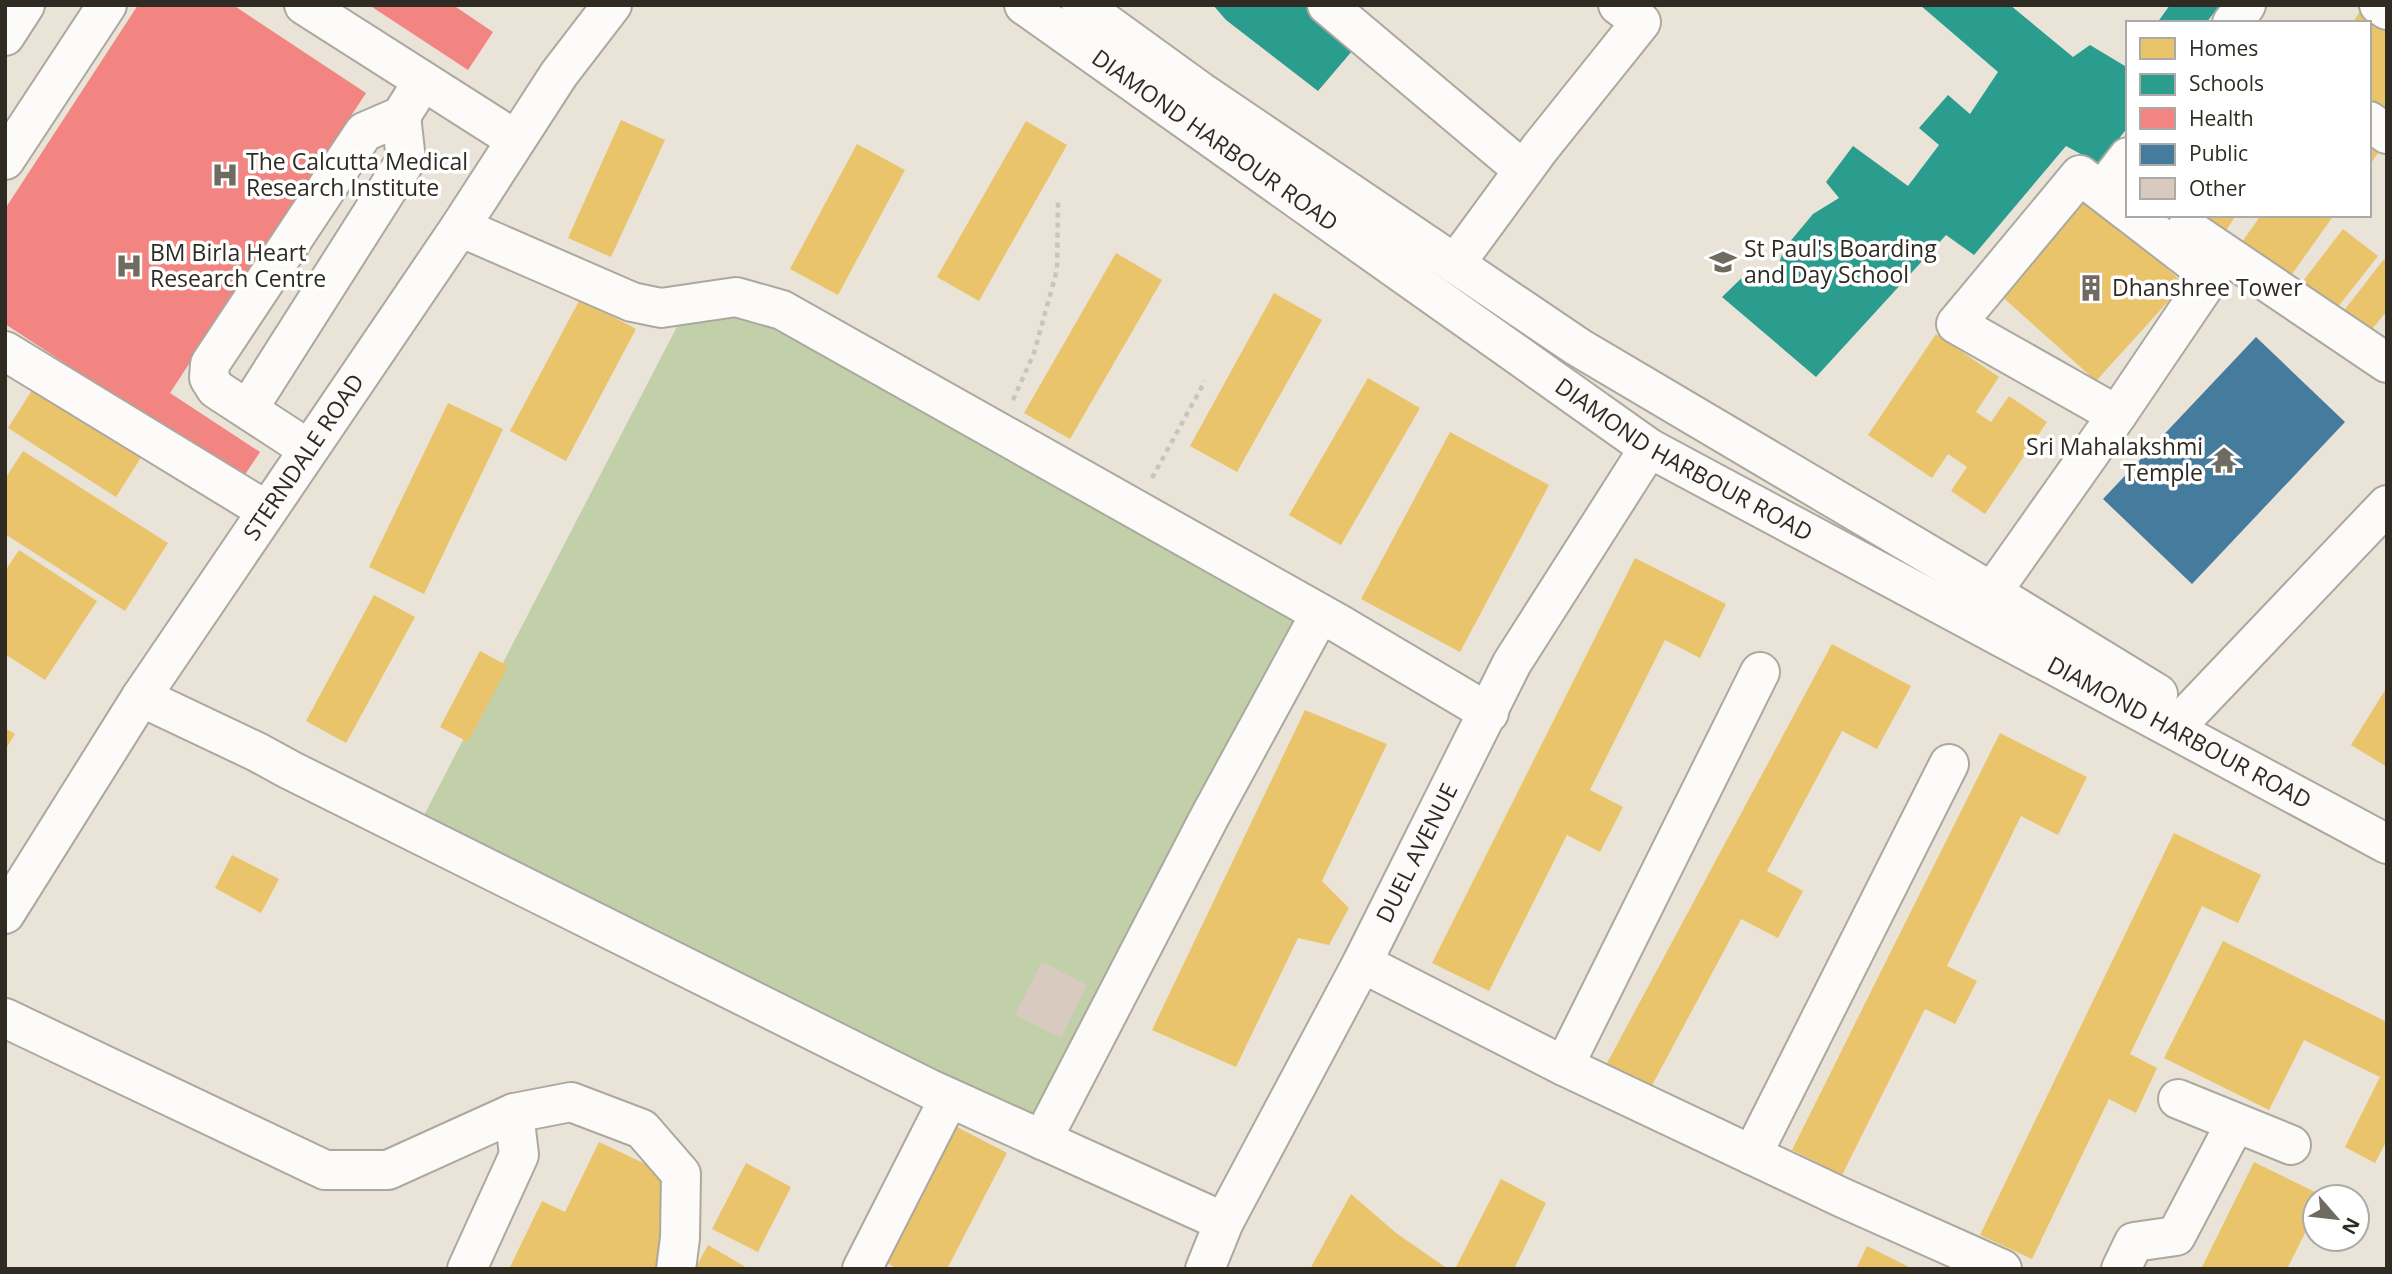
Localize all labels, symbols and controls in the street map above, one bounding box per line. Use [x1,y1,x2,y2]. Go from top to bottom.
legend [2126,21,2371,217]
text: Homes [2189,34,2258,62]
street label: DIAMOND HARBOUR ROAD [1086,41,1345,238]
text: Schools [2189,69,2264,97]
text: Health [2189,104,2254,132]
text: Public [2189,139,2248,167]
place label: The Calcutta Medical Research Institute [246,145,468,203]
hospital icon: The Calcutta Medical Research Institute [210,160,240,190]
text: Other [2189,174,2246,202]
place label: St Paul's Boarding and Day School [1744,232,1937,290]
place label: BM Birla Heart Research Centre [150,236,326,294]
school or university icon: St Paul's Boarding and Day School [1708,247,1738,277]
hospital icon: BM Birla Heart Research Centre [114,251,144,281]
place label: Dhanshree Tower [2112,271,2303,303]
building icon: Dhanshree Tower [2076,273,2106,303]
street label: STERNDALE ROAD [235,367,371,546]
street label: DIAMOND HARBOUR ROAD [1549,370,1819,548]
place label: Sri Mahalakshmi Temple [2026,430,2203,488]
temple icon: Sri Mahalakshmi Temple [2209,445,2239,475]
street label: DIAMOND HARBOUR ROAD [2042,648,2317,816]
street label: DUEL AVENUE [1368,777,1464,928]
north arrow [2301,1183,2371,1253]
text: N [2336,1213,2366,1239]

